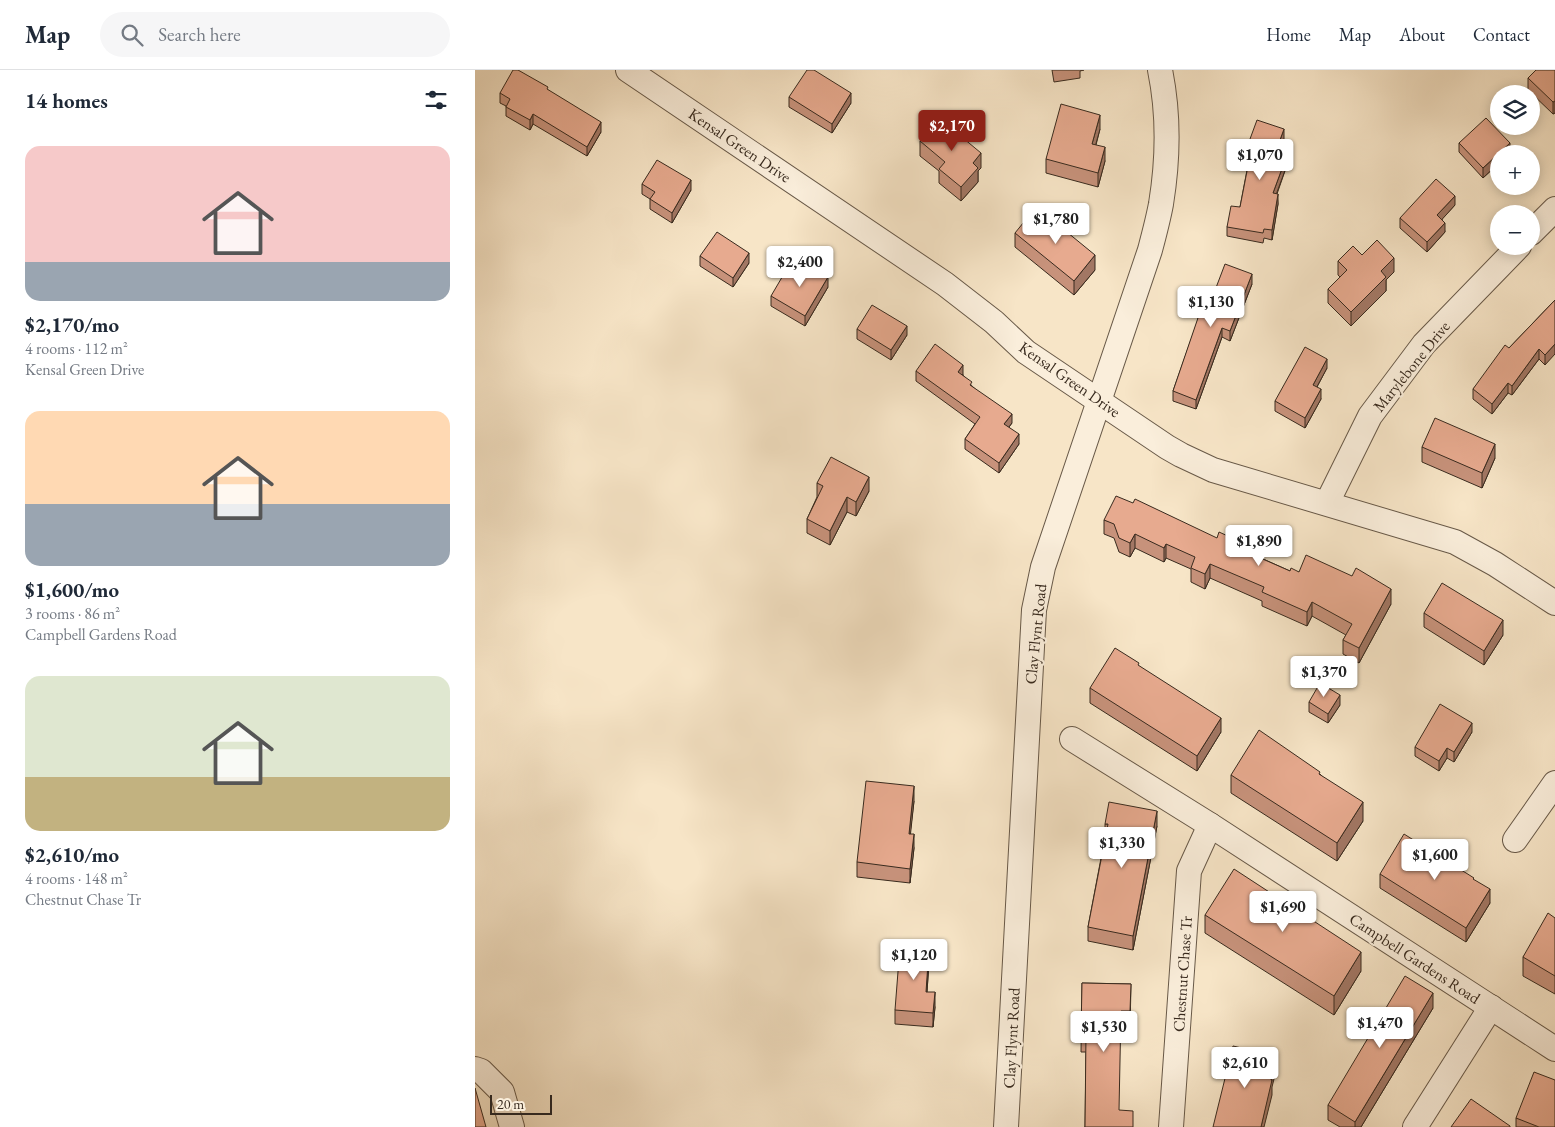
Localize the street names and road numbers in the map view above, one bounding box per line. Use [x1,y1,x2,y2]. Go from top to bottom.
street label: Kensal Green Drive [684,103,795,187]
street label: Marylebone Drive [1368,317,1455,416]
street label: Kensal Green Drive [1015,337,1125,422]
street label: Clay Flynt Road [1020,582,1051,685]
street label: Campbell Gardens Road [1345,908,1485,1009]
street label: Chestnut Chase Tr [1168,915,1197,1033]
street label: Clay Flynt Road [998,986,1025,1089]

